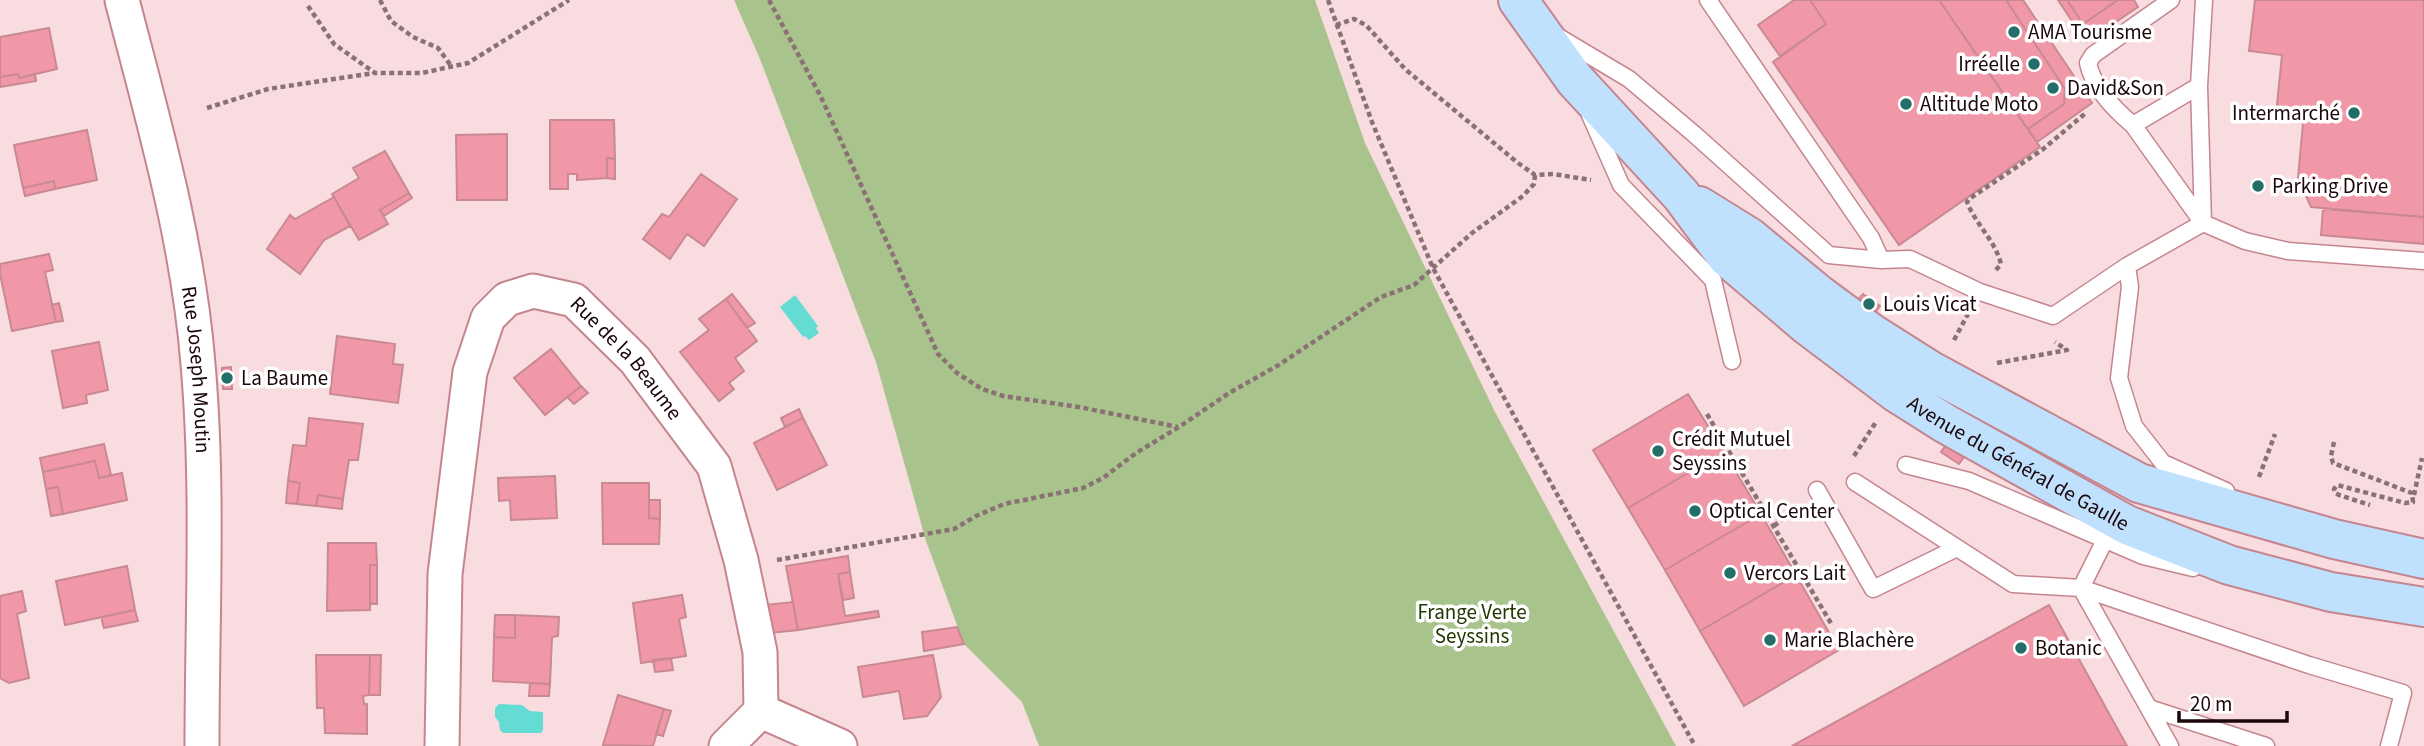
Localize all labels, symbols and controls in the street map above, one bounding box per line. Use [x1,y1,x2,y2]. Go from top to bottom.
place label: AMA Tourisme [2028,17,2152,47]
marker: AMA Tourisme [2006,24,2022,40]
place label: Irréelle [1958,49,2020,79]
marker: Irréelle [2026,56,2042,72]
place label: David&Son [2067,73,2164,103]
marker: David&Son [2045,80,2061,96]
place label: Altitude Moto [1920,89,2038,119]
marker: Altitude Moto [1898,96,1914,112]
place label: Intermarché [2232,98,2340,128]
marker: Intermarché [2346,105,2362,121]
place label: Parking Drive [2272,171,2388,201]
marker: Parking Drive [2250,178,2266,194]
street label: Rue Joseph Moutin [174,284,218,454]
street label: Rue de la Beaume [564,289,690,426]
place label: Louis Vicat [1883,289,1977,319]
marker: Louis Vicat [1861,296,1877,312]
place label: La Baume [241,363,328,393]
marker: La Baume [219,370,235,386]
street label: Avenue du Général de Gaulle [1902,388,2135,538]
place label: Crédit Mutuel Seyssins [1672,424,1791,478]
marker: Crédit Mutuel Seyssins [1650,443,1666,459]
place label: Optical Center [1709,496,1835,526]
marker: Optical Center [1687,503,1703,519]
place label: Vercors Lait [1744,558,1846,588]
marker: Vercors Lait [1722,565,1738,581]
park label: Frange Verte Seyssins [1417,597,1527,651]
place label: Marie Blachère [1784,625,1914,655]
marker: Marie Blachère [1762,632,1778,648]
place label: Botanic [2035,633,2102,663]
marker: Botanic [2013,640,2029,656]
scale bar [2179,680,2288,724]
text: 20 m [2190,689,2232,719]

